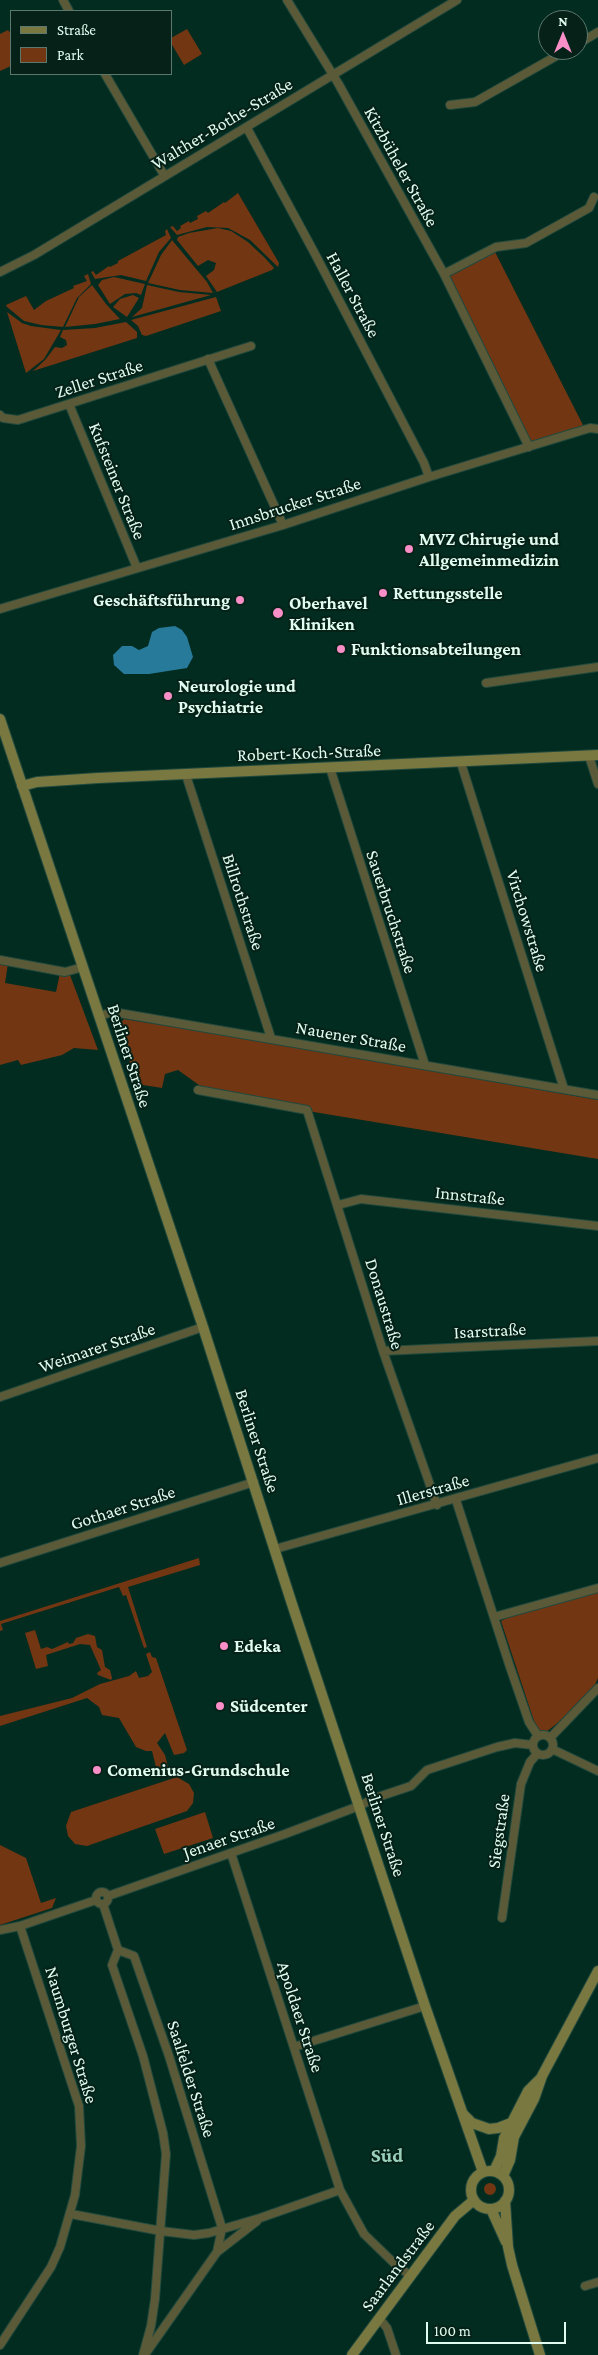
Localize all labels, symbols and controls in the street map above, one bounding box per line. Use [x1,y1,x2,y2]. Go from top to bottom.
legend [10,10,172,75]
north arrow [538,10,588,60]
text: N [558,13,568,29]
text: Straße [57,22,96,38]
text: Park [57,47,84,63]
street label: Walther-Bothe-Straße [147,73,297,175]
street label: Kitzbüheler Straße [359,103,443,231]
street label: Haller Straße [321,248,385,342]
street label: Zeller Straße [52,355,146,403]
street label: Kufsteiner Straße [84,419,150,543]
street label: Innsbrucker Straße [226,473,364,535]
place label: MVZ Chirugie und Allgemeinmedizin [419,528,559,570]
marker: MVZ Chirugie und Allgemeinmedizin [403,543,415,555]
place label: Rettungsstelle [393,582,503,604]
marker: Rettungsstelle [377,587,389,599]
place label: Geschäftsführung [93,589,230,611]
place label: Oberhavel Kliniken [289,592,368,634]
marker: Geschäftsführung [234,594,246,606]
marker: Oberhavel Kliniken [271,606,285,620]
place label: Funktionsabteilungen [351,638,521,660]
marker: Funktionsabteilungen [335,643,347,655]
place label: Neurologie und Psychiatrie [178,675,296,718]
marker: Neurologie und Psychiatrie [162,690,174,702]
street label: Robert-Koch-Straße [237,740,381,766]
street label: Sauerbruchstraße [361,848,421,976]
street label: Billrothstraße [217,851,269,953]
street label: Virchowstraße [501,868,553,974]
street label: Berliner Straße [102,1002,156,1110]
street label: Nauener Straße [294,1017,408,1057]
street label: Innstraße [434,1182,506,1210]
street label: Donaustraße [360,1256,408,1352]
street label: Weimarer Straße [36,1318,158,1378]
street label: Isarstraße [453,1318,527,1344]
street label: Berliner Straße [230,1387,284,1495]
street label: Illerstraße [394,1469,472,1511]
street label: Gothaer Straße [68,1481,178,1535]
place label: Edeka [234,1635,281,1657]
marker: Edeka [218,1640,230,1652]
place label: Südcenter [230,1695,308,1717]
marker: Südcenter [214,1700,226,1712]
place label: Comenius-Grundschule [107,1759,290,1781]
marker: Comenius-Grundschule [91,1764,103,1776]
street label: Berliner Straße [356,1771,410,1879]
street label: Siegstraße [483,1792,515,1870]
street label: Jenaer Straße [180,1812,278,1864]
street label: Apoldaer Straße [272,1959,328,2075]
street label: Naumburger Straße [40,1964,102,2106]
street label: Saalfelder Straße [162,2018,220,2140]
district label: Süd [371,2144,403,2168]
street label: Saarlandstraße [357,2216,439,2316]
scale bar [428,2312,568,2344]
text: 100 m [434,2323,471,2339]

